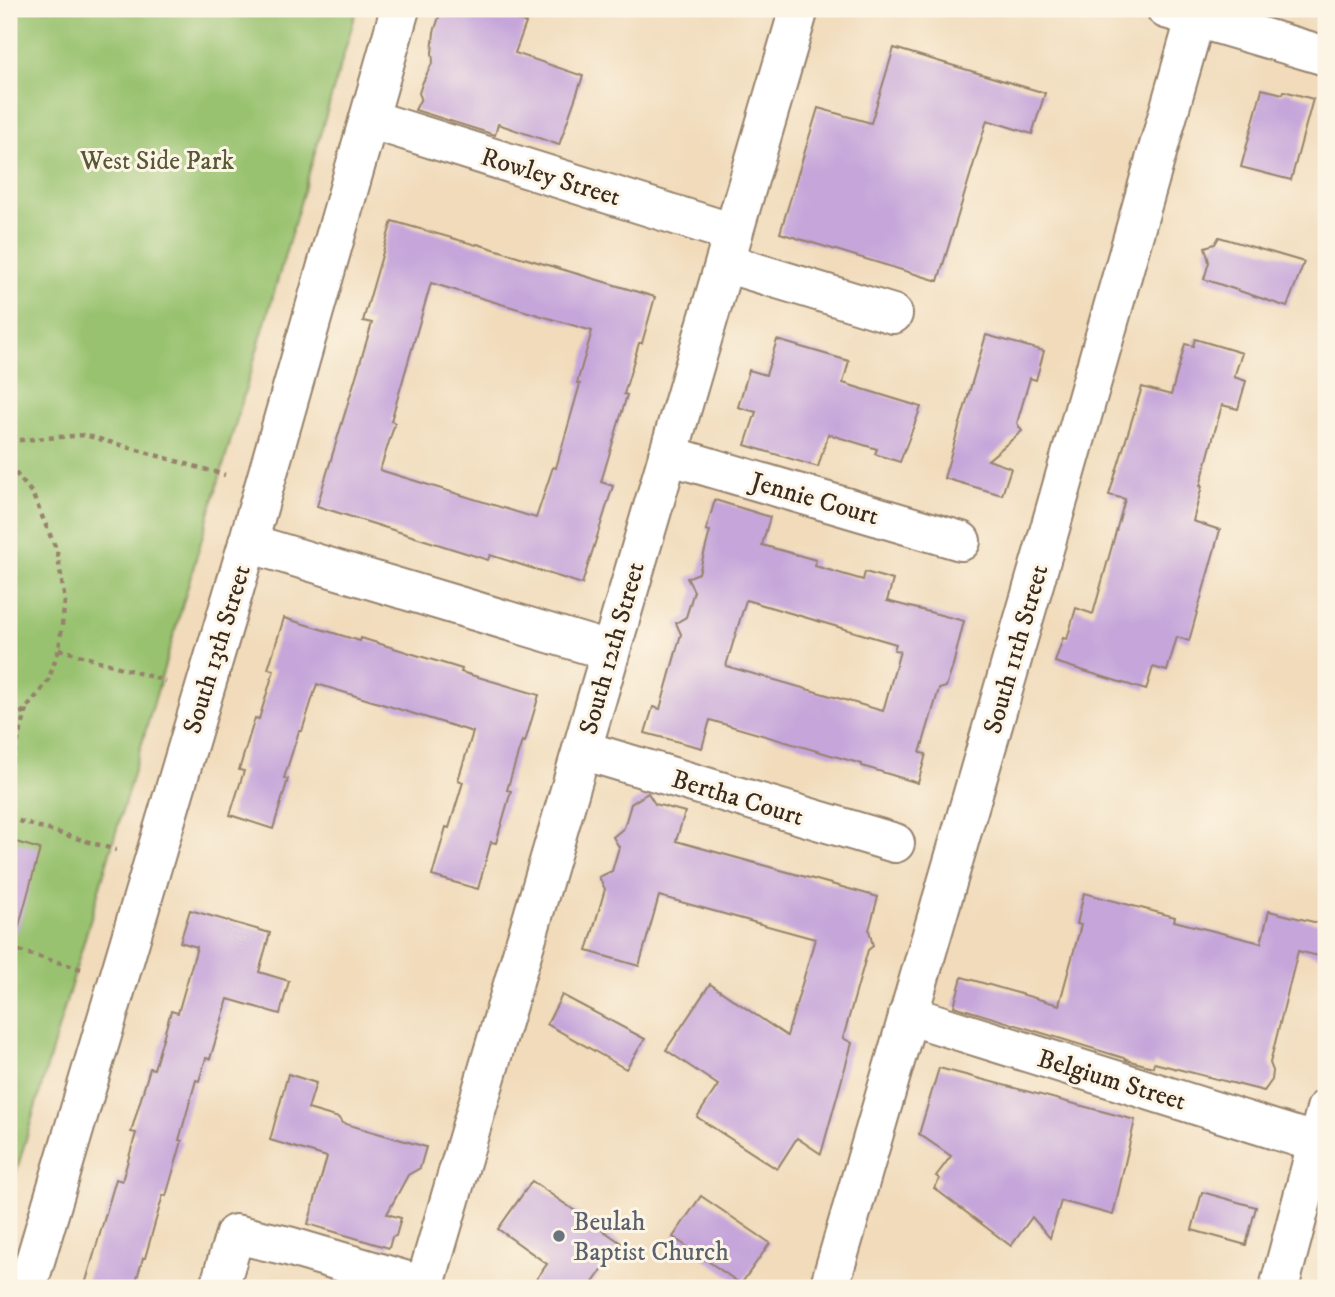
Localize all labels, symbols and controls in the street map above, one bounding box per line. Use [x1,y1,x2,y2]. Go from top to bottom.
street label: Rowley Street [477,141,624,214]
park label: West Side Park [79,145,234,178]
street label: Jennie Court [745,465,882,533]
street label: South 12th Street [572,558,653,738]
street label: South 13th Street [176,561,259,738]
street label: South 11th Street [977,561,1056,738]
street label: Bertha Court [668,763,807,834]
street label: Belgium Street [1033,1042,1190,1119]
place label: Beulah Baptist Church [573,1206,729,1269]
marker: Beulah Baptist Church [551,1228,567,1244]

